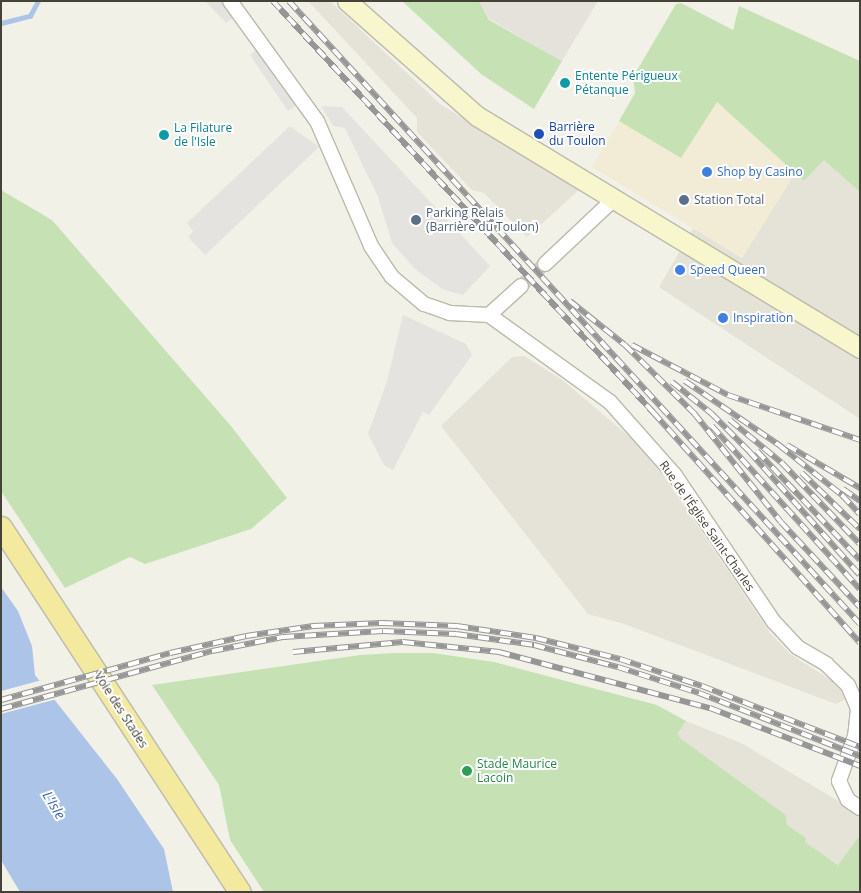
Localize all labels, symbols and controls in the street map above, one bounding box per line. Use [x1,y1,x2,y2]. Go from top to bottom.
place label: Entente Périgueux Pétanque [575,69,678,97]
marker: Entente Périgueux Pétanque [559,77,571,89]
place label: Barrière du Toulon [549,120,606,148]
place label: La Filature de l'Isle [174,121,232,149]
marker: Barrière du Toulon [533,128,545,140]
marker: La Filature de l'Isle [158,129,170,141]
place label: Shop by Casino [717,165,803,179]
marker: Shop by Casino [701,166,713,178]
place label: Station Total [694,193,764,207]
marker: Station Total [678,194,690,206]
place label: Parking Relais (Barrière du Toulon) [426,206,538,234]
marker: Parking Relais (Barrière du Toulon) [410,214,422,226]
place label: Speed Queen [690,263,765,277]
marker: Speed Queen [674,264,686,276]
place label: Inspiration [733,311,793,325]
marker: Inspiration [717,312,729,324]
street label: Rue de l'Église Saint-Charles [656,458,758,594]
street label: Voie des Stades [91,669,151,751]
place label: Stade Maurice Lacoin [477,757,557,785]
marker: Stade Maurice Lacoin [461,765,473,777]
water label: L'Isle [39,788,69,822]

